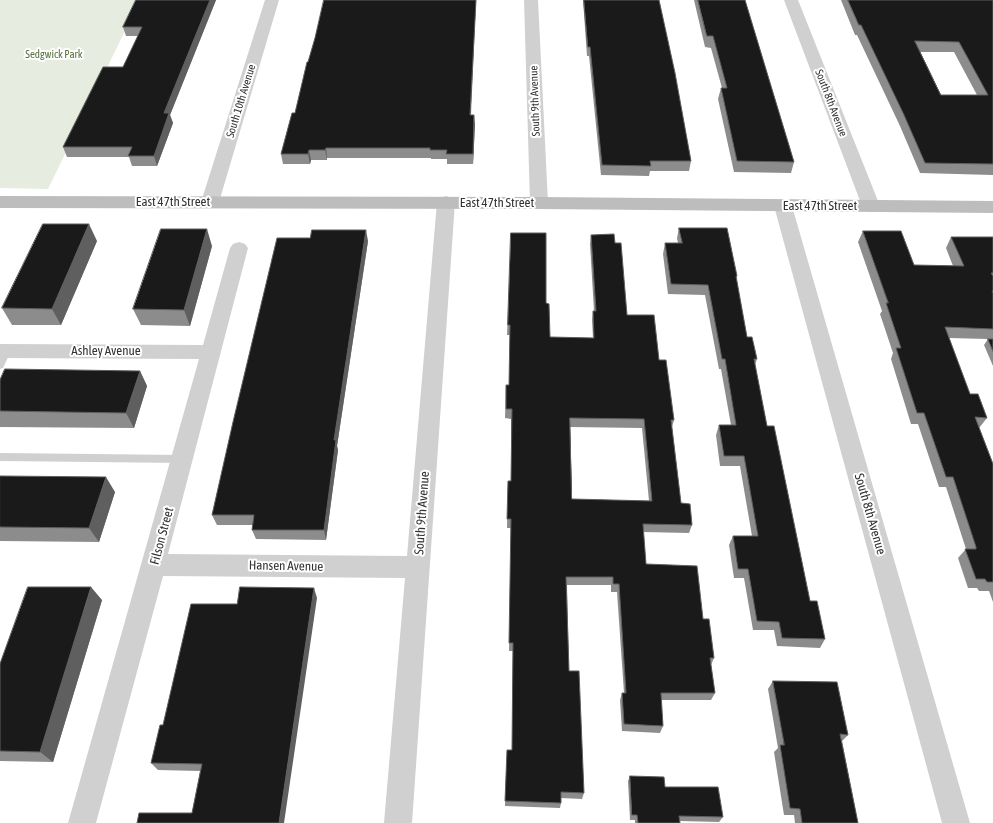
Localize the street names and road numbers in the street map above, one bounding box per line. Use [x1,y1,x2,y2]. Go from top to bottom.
street label: South 10th Avenue [224,63,258,139]
street label: South 9th Avenue [527,65,543,137]
street label: South 8th Avenue [812,68,850,138]
street label: East 47th Street [136,194,210,210]
street label: East 47th Street [460,195,534,211]
street label: East 47th Street [783,198,857,214]
street label: Ashley Avenue [71,343,141,359]
street label: South 9th Avenue [411,471,433,555]
street label: South 8th Avenue [851,472,889,556]
street label: Filson Street [147,505,177,567]
street label: Hansen Avenue [249,558,323,574]

